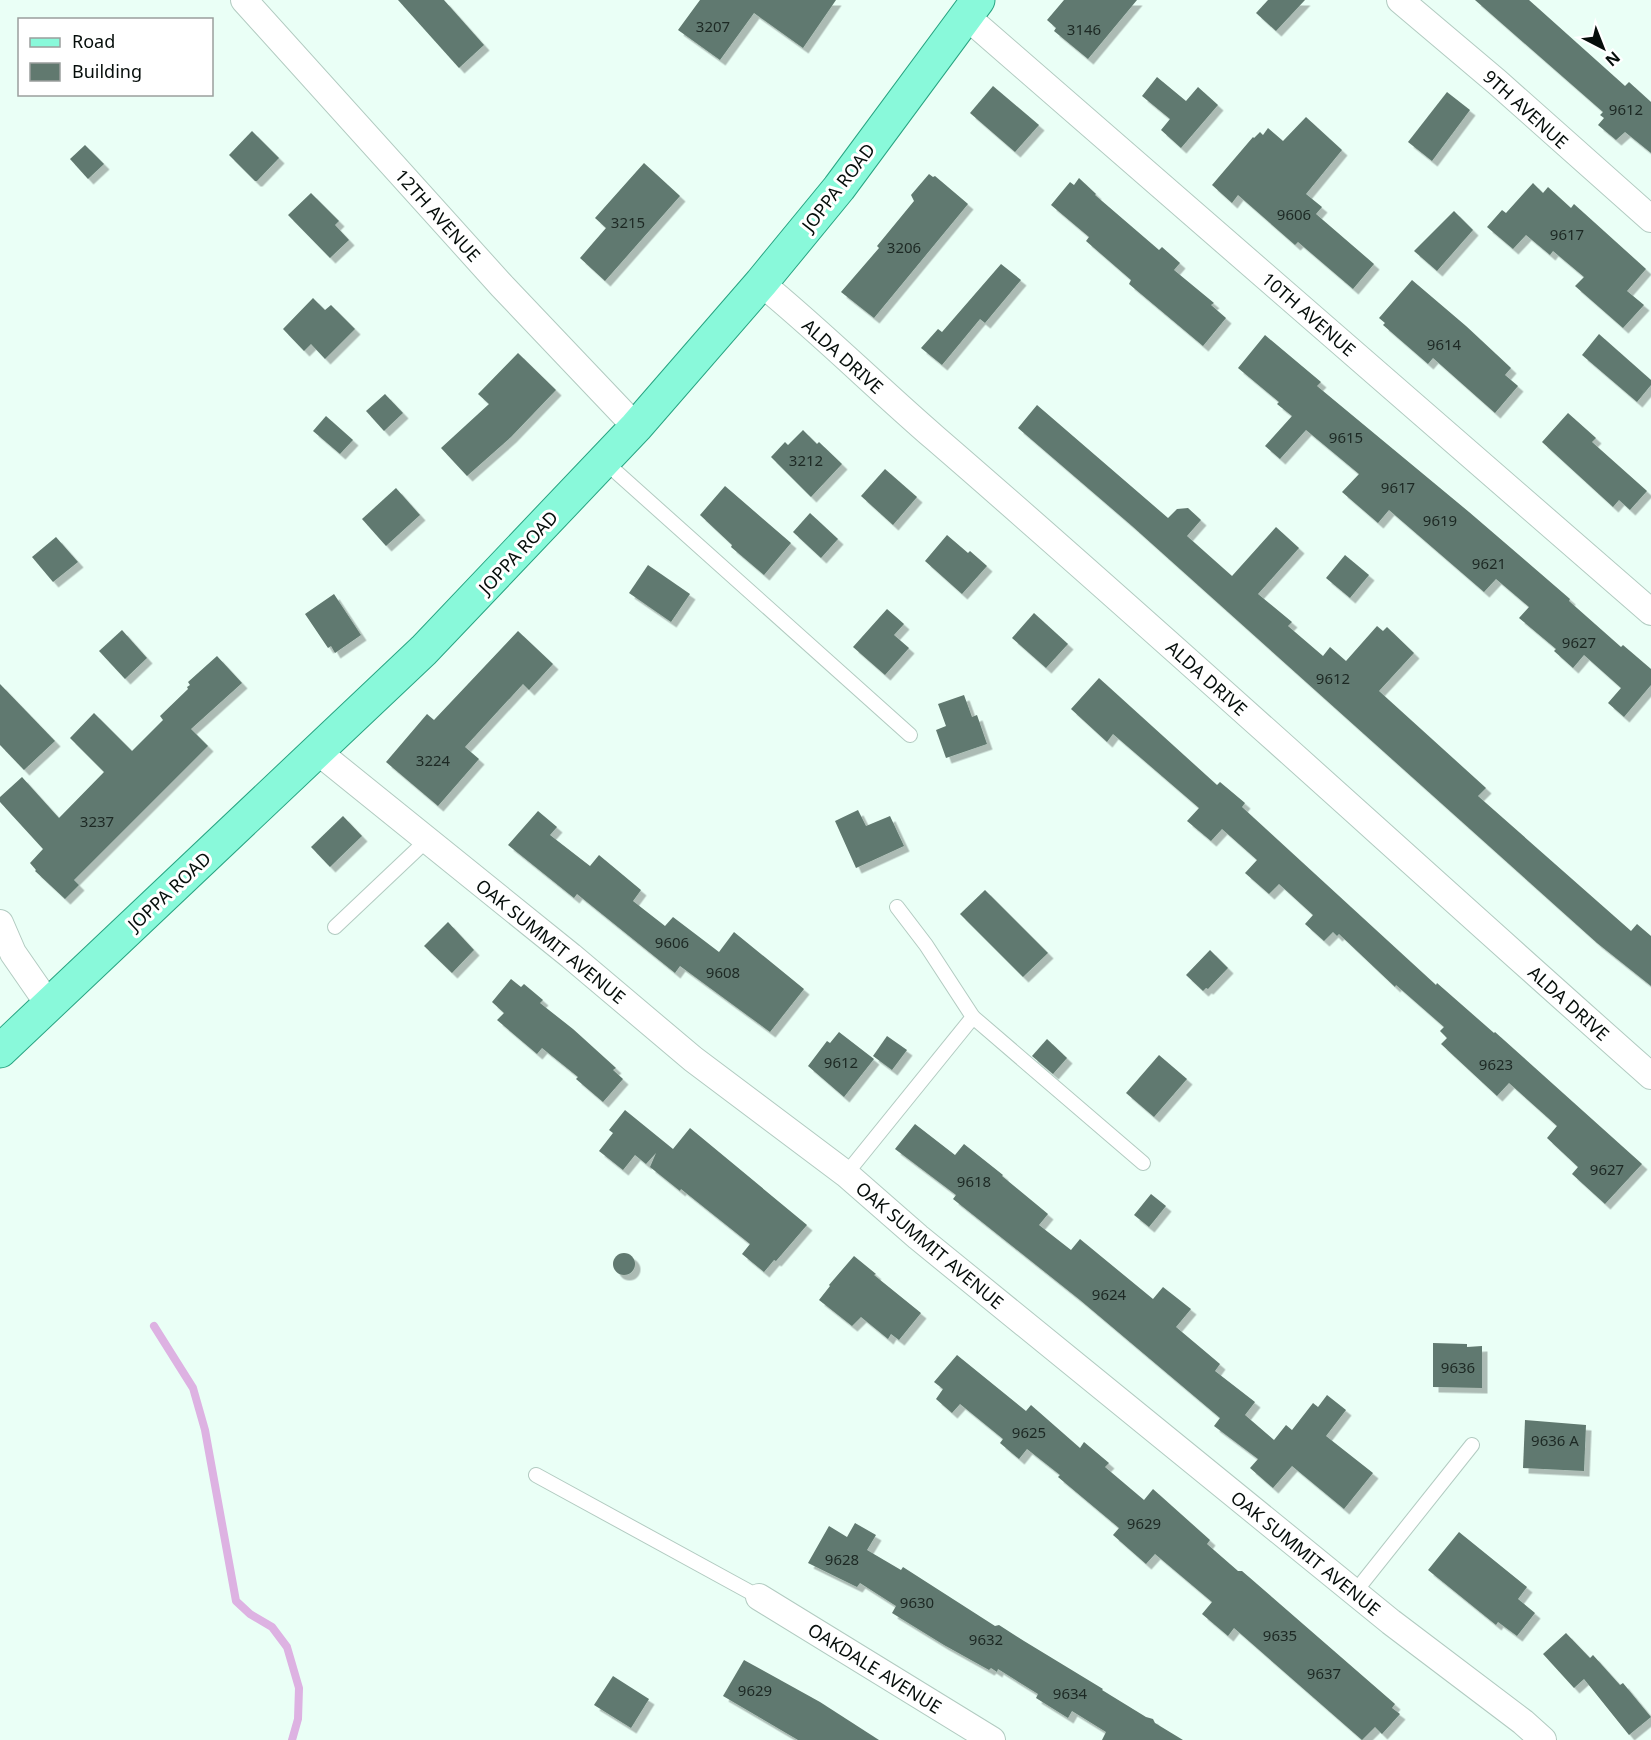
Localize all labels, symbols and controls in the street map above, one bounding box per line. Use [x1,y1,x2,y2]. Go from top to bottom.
house number: 3207 [696,16,730,36]
legend [18,18,213,96]
north arrow [1573,18,1633,78]
house number: 3146 [1067,19,1101,39]
text: Road [72,29,115,53]
text: N [1601,47,1625,72]
text: Building [72,59,142,83]
street label: 9TH AVENUE [1478,64,1574,154]
house number: 9612 [1609,99,1643,119]
street label: JOPPA ROAD [795,138,880,238]
street label: 12TH AVENUE [390,163,486,267]
house number: 9606 [1277,204,1311,224]
house number: 3215 [611,212,645,232]
house number: 9617 [1550,224,1584,244]
house number: 3206 [887,237,921,257]
street label: 10TH AVENUE [1257,267,1361,361]
street label: ALDA DRIVE [797,313,889,399]
house number: 9614 [1427,334,1462,354]
house number: 9615 [1329,427,1363,447]
house number: 3212 [789,450,823,470]
house number: 9617 [1381,477,1415,497]
street label: JOPPA ROAD [472,505,563,600]
house number: 9619 [1423,510,1457,530]
house number: 9621 [1472,553,1506,573]
house number: 9627 [1562,632,1596,652]
street label: ALDA DRIVE [1161,635,1253,721]
house number: 9612 [1316,668,1350,688]
house number: 3224 [416,750,451,770]
house number: 3237 [80,811,114,831]
street label: JOPPA ROAD [121,846,216,937]
street label: OAK SUMMIT AVENUE [471,873,631,1009]
house number: 9606 [655,932,689,952]
street label: ALDA DRIVE [1523,960,1615,1046]
house number: 9608 [706,962,740,982]
house number: 9612 [824,1052,858,1072]
house number: 9623 [1479,1054,1513,1074]
house number: 9627 [1590,1159,1624,1179]
house number: 9618 [957,1171,991,1191]
street label: OAK SUMMIT AVENUE [851,1176,1009,1314]
house number: 9624 [1092,1284,1127,1304]
house number: 9636 [1441,1357,1475,1377]
house number: 9625 [1012,1422,1046,1442]
house number: 9636 A [1531,1430,1579,1450]
street label: OAK SUMMIT AVENUE [1226,1485,1386,1621]
house number: 9629 [1127,1513,1161,1533]
house number: 9628 [825,1549,859,1569]
house number: 9630 [900,1592,934,1612]
street label: OAKDALE AVENUE [804,1617,946,1719]
house number: 9635 [1263,1625,1297,1645]
house number: 9632 [969,1629,1003,1649]
house number: 9637 [1307,1663,1341,1683]
house number: 9629 [738,1680,772,1700]
house number: 9634 [1053,1683,1088,1703]

